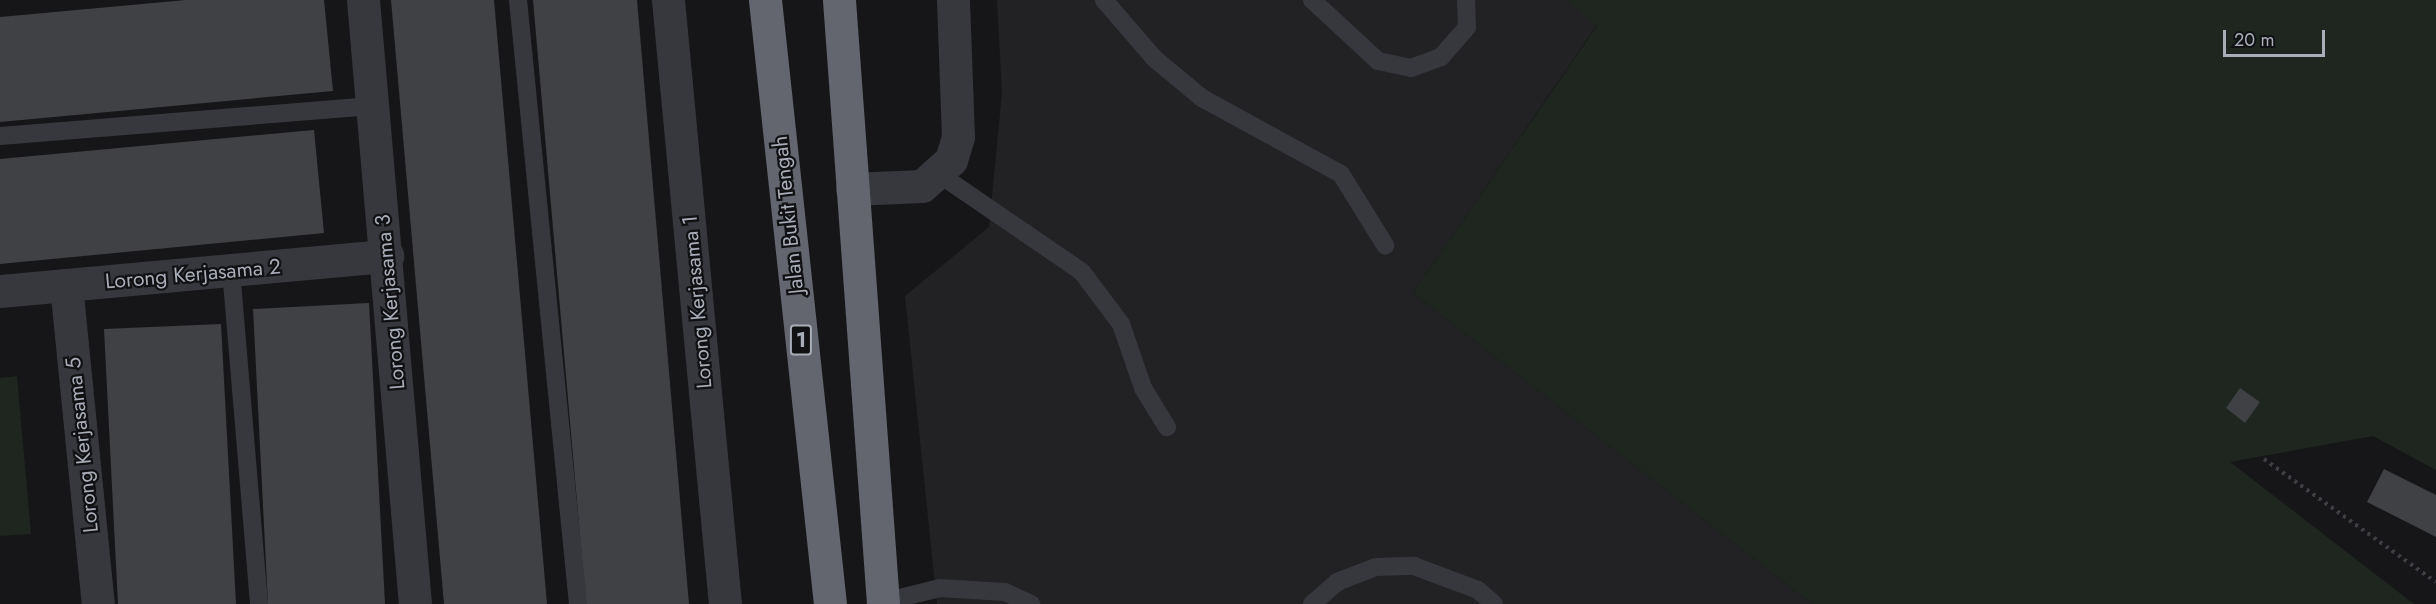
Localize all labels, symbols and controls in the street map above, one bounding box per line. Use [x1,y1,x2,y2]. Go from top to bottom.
scale bar [2226,18,2328,56]
text: 20 m [2234,27,2274,53]
street label: Jalan Bukit Tengah [767,135,809,295]
street label: Lorong Kerjasama 3 [370,213,410,391]
street label: Lorong Kerjasama 1 [677,214,717,390]
street label: Lorong Kerjasama 2 [104,254,282,294]
road number: 1 [789,323,813,357]
street label: Lorong Kerjasama 5 [60,356,104,534]

